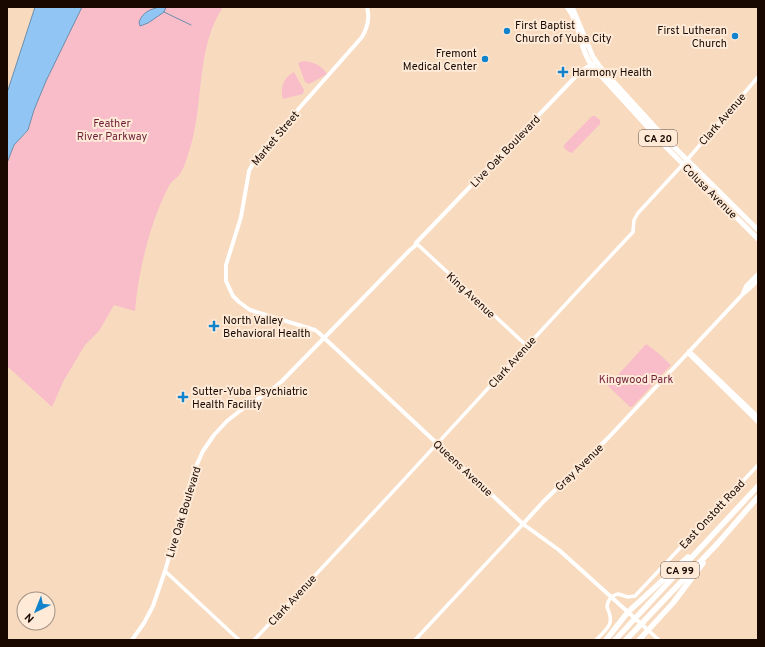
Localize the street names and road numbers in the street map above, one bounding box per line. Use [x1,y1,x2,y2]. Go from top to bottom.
street label: Clark Avenue [696,91,749,149]
street label: Market Street [249,108,303,169]
street label: Live Oak Boulevard [468,113,544,191]
road number: CA 20 [639,130,677,146]
street label: Colusa Avenue [679,161,740,222]
street label: King Avenue [443,270,498,322]
street label: Clark Avenue [486,334,540,391]
street label: Queens Avenue [430,437,495,500]
street label: Gray Avenue [552,441,607,494]
street label: Live Oak Boulevard [163,465,205,560]
street label: East Onstott Road [677,477,748,552]
road number: CA 99 [661,562,699,578]
street label: Clark Avenue [265,572,320,629]

